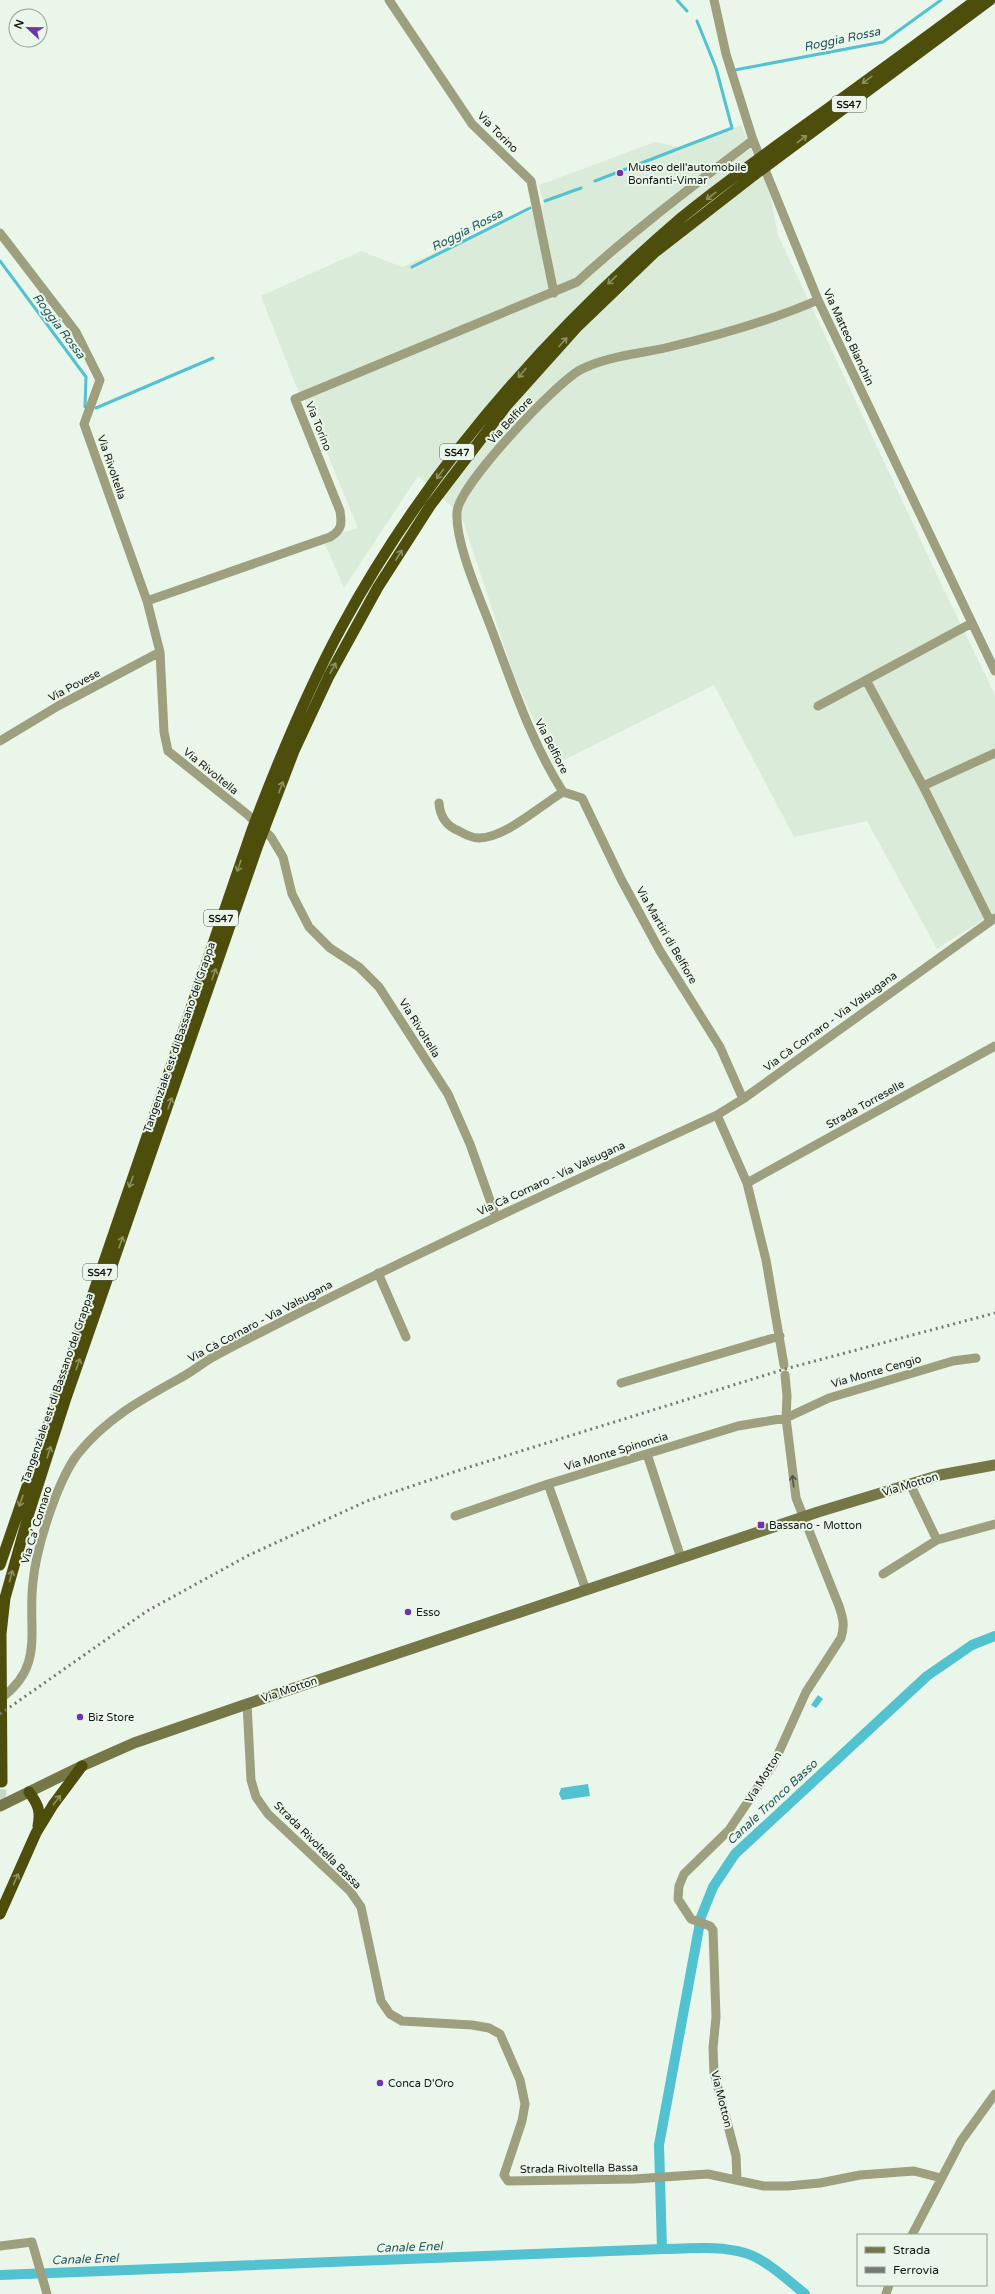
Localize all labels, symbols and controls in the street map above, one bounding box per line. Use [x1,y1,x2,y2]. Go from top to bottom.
north arrow [8,8,48,48]
text: N [12,18,27,31]
water label: Roggia Rossa [802,24,882,54]
one-way arrow [862,76,873,84]
road number: SS47 [832,96,866,112]
street label: Via Torino [475,109,521,156]
one-way arrow [797,135,808,143]
place label: Museo dell'automobile Bonfanti-Vimar [628,161,746,187]
marker: Museo dell'automobile Bonfanti-Vimar [615,168,625,178]
one-way arrow [706,191,717,200]
water label: Roggia Rossa [429,206,505,254]
one-way arrow [607,275,617,285]
street label: Via Matteo Bianchin [820,287,877,388]
water label: Roggia Rossa [30,291,88,362]
one-way arrow [559,337,568,347]
one-way arrow [517,368,526,378]
street label: Via Belfiore [485,394,536,447]
street label: Via Torino [303,399,334,453]
street label: Via Rivoltella [94,433,129,501]
road number: SS47 [440,444,474,460]
one-way arrow [436,469,444,480]
one-way arrow [395,549,403,561]
one-way arrow [330,662,338,674]
street label: Via Povese [46,666,102,704]
street label: Via Belfiore [532,717,571,776]
street label: Via Rivoltella [181,745,241,798]
one-way arrow [277,781,285,793]
one-way arrow [235,860,242,873]
street label: Via Martiri di Belfiore [633,884,700,986]
road number: SS47 [204,910,238,926]
street label: Tangenziale est di Bassano del Grappa [141,940,218,1134]
one-way arrow [211,968,219,980]
street label: Via Cà Cornaro - Via Valsugana [761,969,899,1074]
street label: Via Rivoltella [396,996,443,1060]
street label: Strada Torreselle [824,1078,907,1131]
one-way arrow [166,1098,174,1110]
street label: Via Cà Cornaro - Via Valsugana [475,1138,627,1218]
one-way arrow [126,1176,134,1188]
one-way arrow [118,1236,126,1248]
road number: SS47 [83,1264,117,1280]
street label: Via Cà Cornaro - Via Valsugana [186,1278,335,1365]
street label: Tangenziale est di Bassano del Grappa [19,1291,96,1485]
street label: Via Monte Cengio [830,1352,923,1391]
one-way arrow [75,1359,83,1371]
street label: Via Monte Spinoncia [563,1430,669,1473]
one-way arrow [46,1445,53,1458]
street label: Via Motton [880,1470,940,1499]
one-way arrow [790,1475,797,1488]
street label: Via Ca' Cornaro [19,1484,55,1566]
one-way arrow [17,1494,25,1506]
place label: Bassano - Motton [769,1519,862,1532]
marker: Bassano - Motton [756,1520,766,1530]
one-way arrow [8,1570,15,1583]
place label: Esso [416,1606,441,1619]
marker: Esso [403,1607,413,1617]
street label: Via Motton [260,1674,319,1705]
place label: Biz Store [88,1711,134,1724]
marker: Biz Store [75,1712,85,1722]
street label: Via Motton [743,1749,784,1805]
water label: Canale Tronco Basso [724,1756,821,1847]
one-way arrow [53,1794,61,1805]
street label: Strada Rivoltella Bassa [271,1799,364,1892]
one-way arrow [13,1874,21,1886]
street label: Via Motton [708,2069,735,2129]
place label: Conca D'Oro [388,2077,454,2090]
marker: Conca D'Oro [375,2078,385,2088]
street label: Strada Rivoltella Bassa [520,2161,638,2176]
legend [857,2234,987,2286]
water label: Canale Enel [375,2239,445,2255]
text: Strada [893,2243,930,2257]
water label: Canale Enel [51,2251,121,2267]
text: Ferrovia [893,2263,939,2277]

